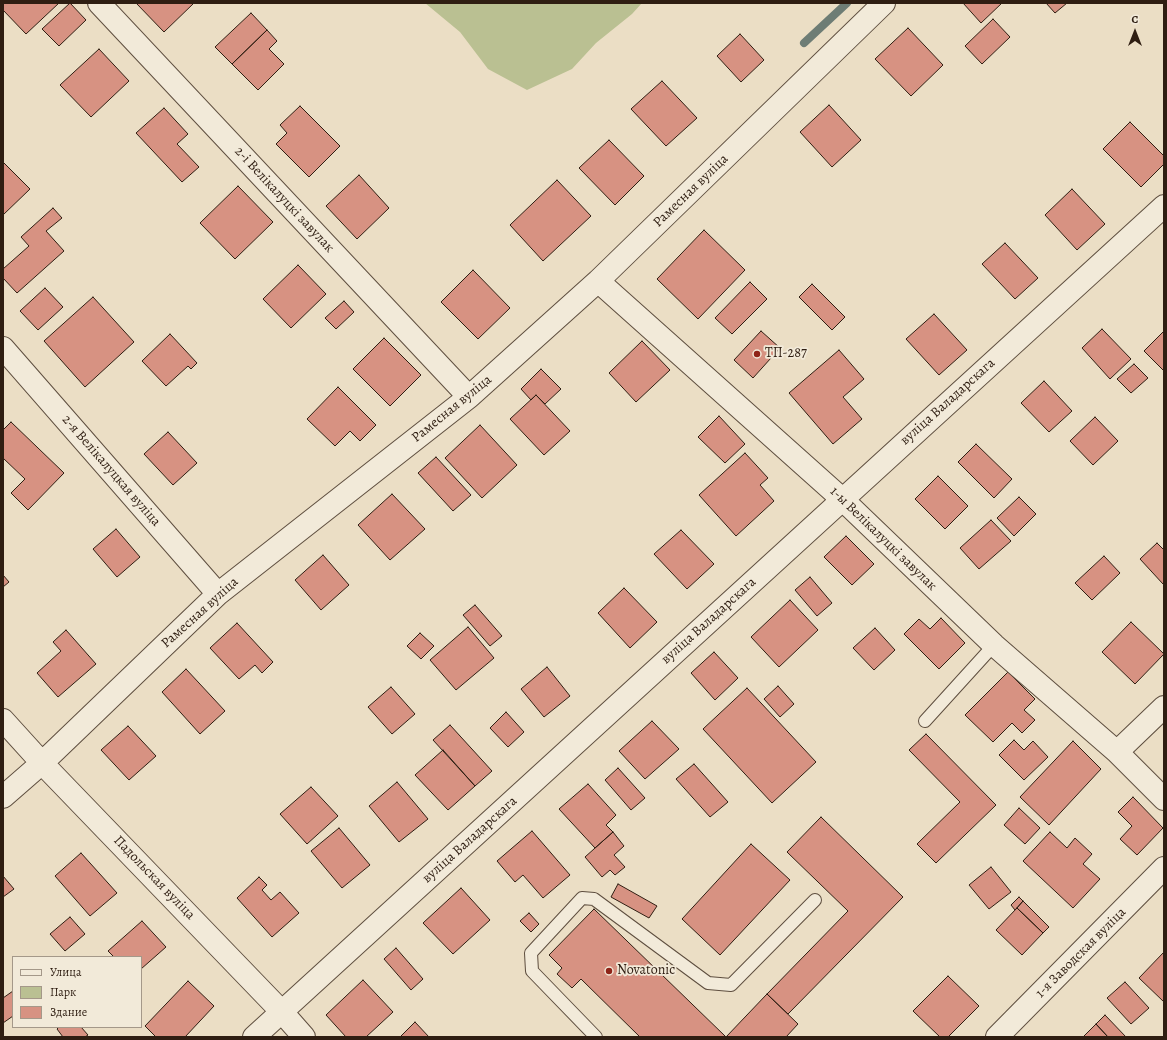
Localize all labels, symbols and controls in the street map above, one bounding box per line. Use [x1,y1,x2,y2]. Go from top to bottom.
north arrow [1115,12,1155,52]
text: С [1132,12,1138,27]
street label: 2-і Велікалуцкі завулак [231,144,337,256]
street label: Рамесная вуліца [650,151,732,231]
place label: ТП-287 [765,346,807,362]
marker: ТП-287 [752,349,762,359]
street label: вуліца Валадарскага [897,355,999,449]
street label: Рамесная вуліца [409,372,495,446]
street label: 2-я Велікалуцкая вуліца [58,412,164,530]
street label: 1-ы Велікалуцкі завулак [826,484,940,594]
street label: Рамесная вуліца [158,574,242,652]
street label: вуліца Валадарскага [658,574,760,668]
street label: вуліца Валадарскага [419,793,521,887]
street label: Падольская вуліца [110,832,198,924]
street label: 1-я Заводская вуліца [1032,904,1130,1002]
legend [12,956,142,1028]
place label: Novatonic [617,963,675,979]
text: Улица [50,964,81,980]
marker: Novatonic [604,966,614,976]
text: Парк [50,984,76,1000]
text: Здание [50,1004,87,1020]

